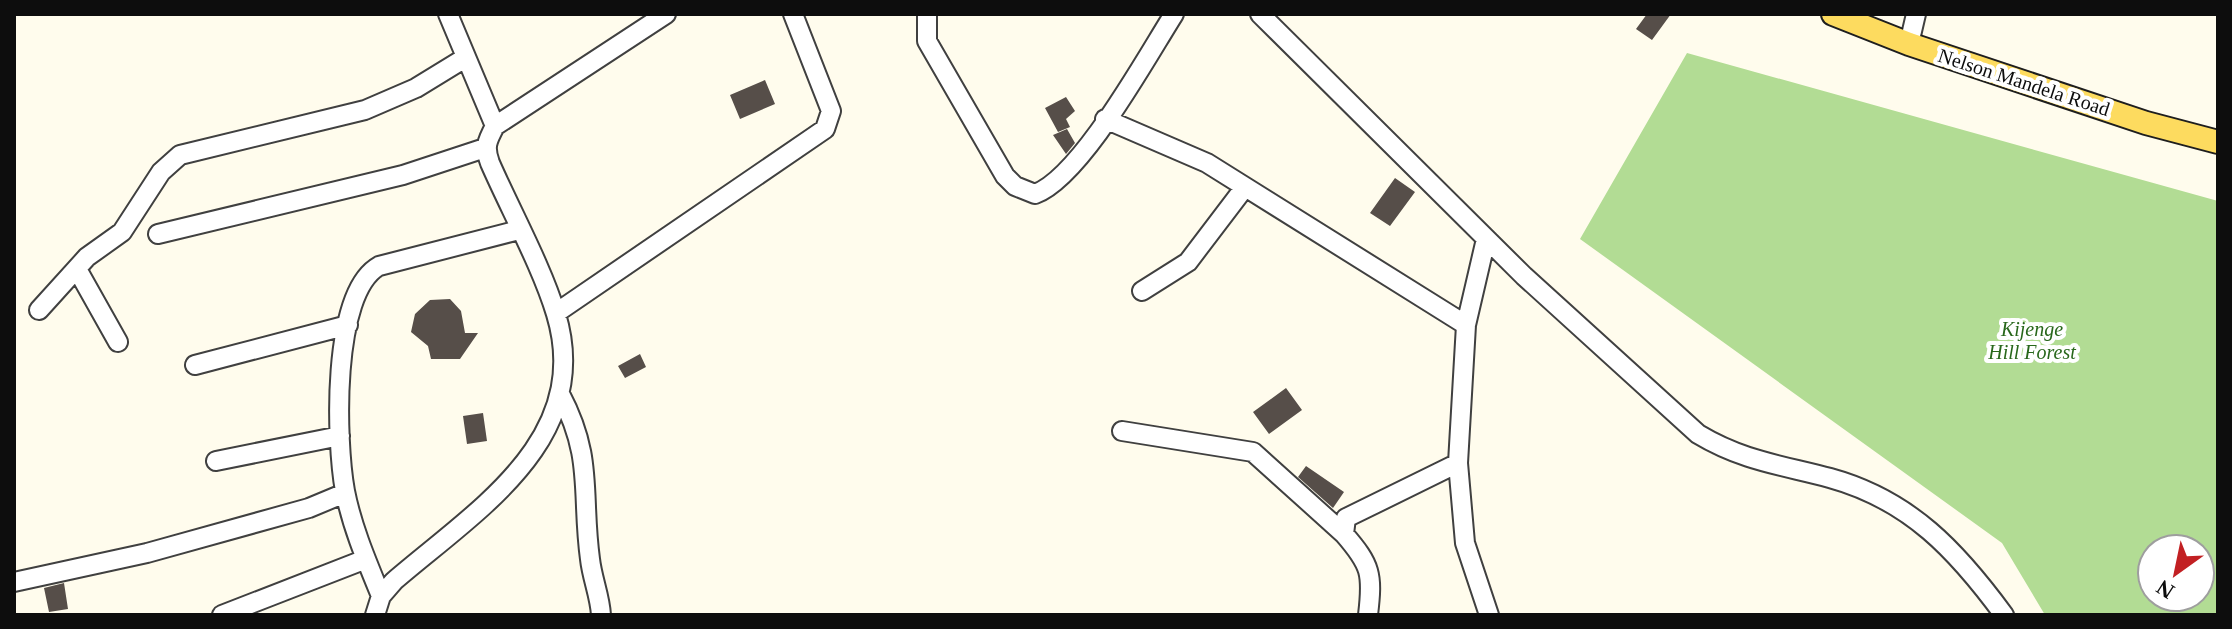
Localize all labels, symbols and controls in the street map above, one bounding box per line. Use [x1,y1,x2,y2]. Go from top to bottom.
street label: Nelson Mandela Road [1936,44,2112,120]
park label: Kijenge Hill Forest [1987,318,2076,363]
north arrow [2136,533,2216,613]
text: N [2152,574,2179,604]

